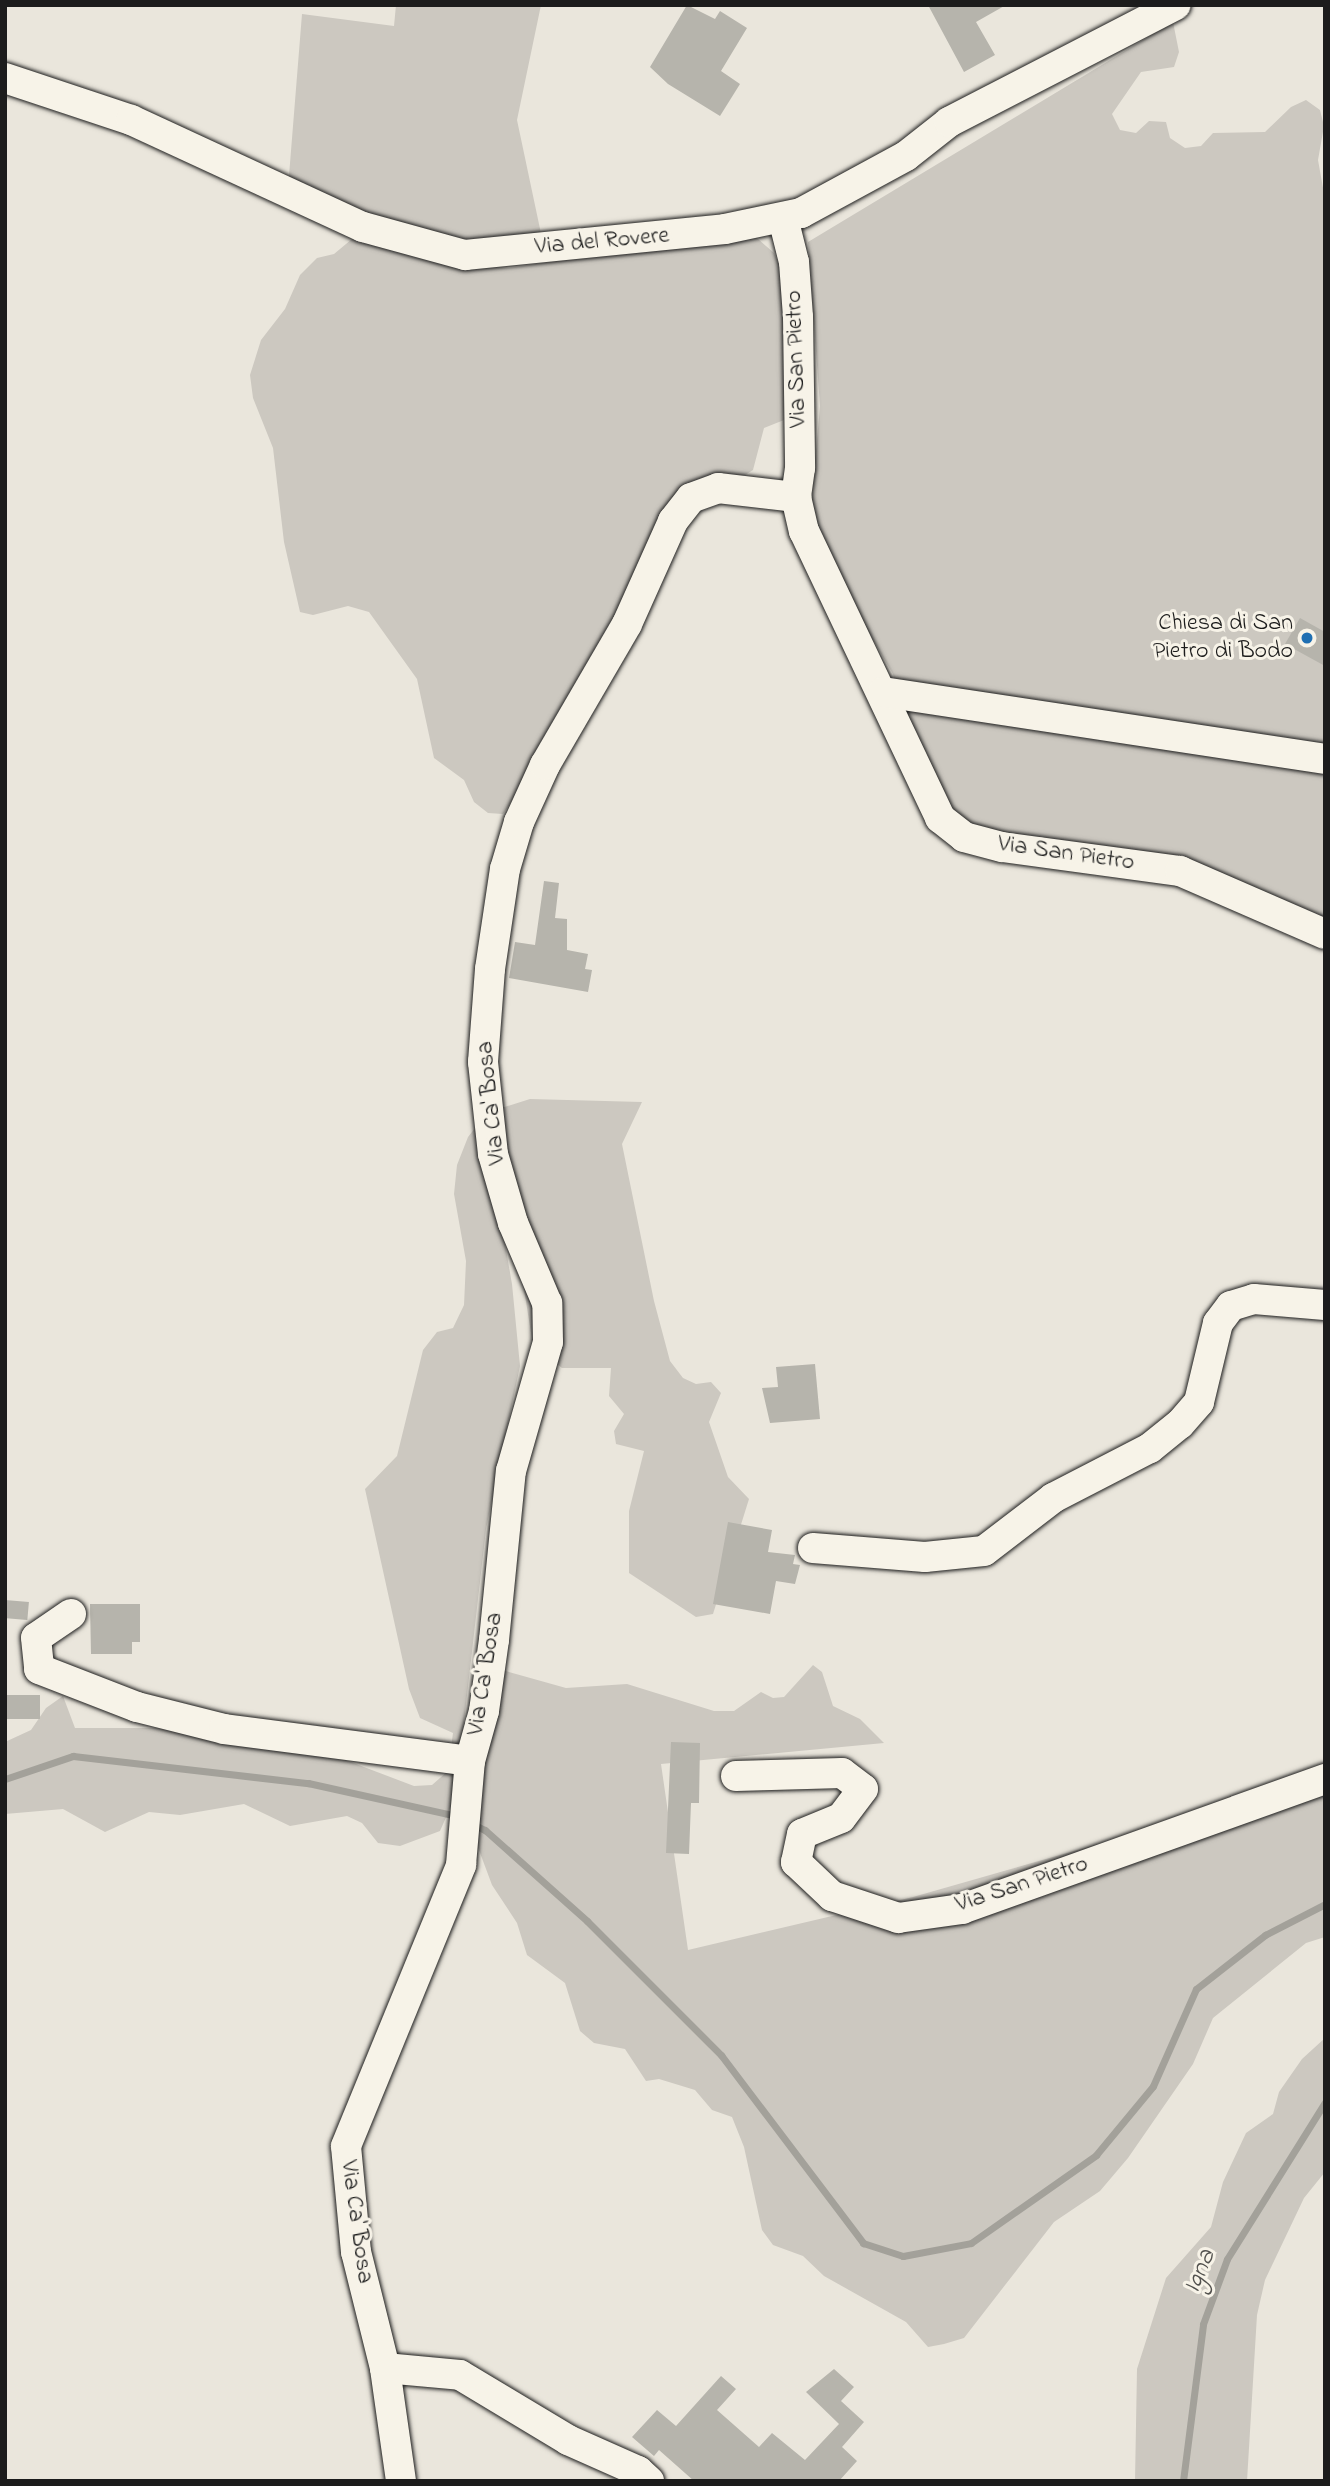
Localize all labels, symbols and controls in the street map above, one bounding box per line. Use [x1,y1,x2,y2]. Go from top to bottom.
street label: Via del Rovere [534,222,670,262]
street label: Via San Pietro [780,290,814,428]
place label: Chiesa di San Pietro di Bodo [1153,610,1293,666]
marker: Chiesa di San Pietro di Bodo [1299,630,1315,646]
street label: Via San Pietro [996,830,1136,878]
street label: Via Ca' Bosa [471,1040,513,1166]
street label: Via Ca' Bosa [462,1610,510,1738]
street label: Via San Pietro [952,1850,1092,1920]
street label: Via Ca' Bosa [333,2159,379,2285]
water label: Igna [1178,2245,1224,2299]

